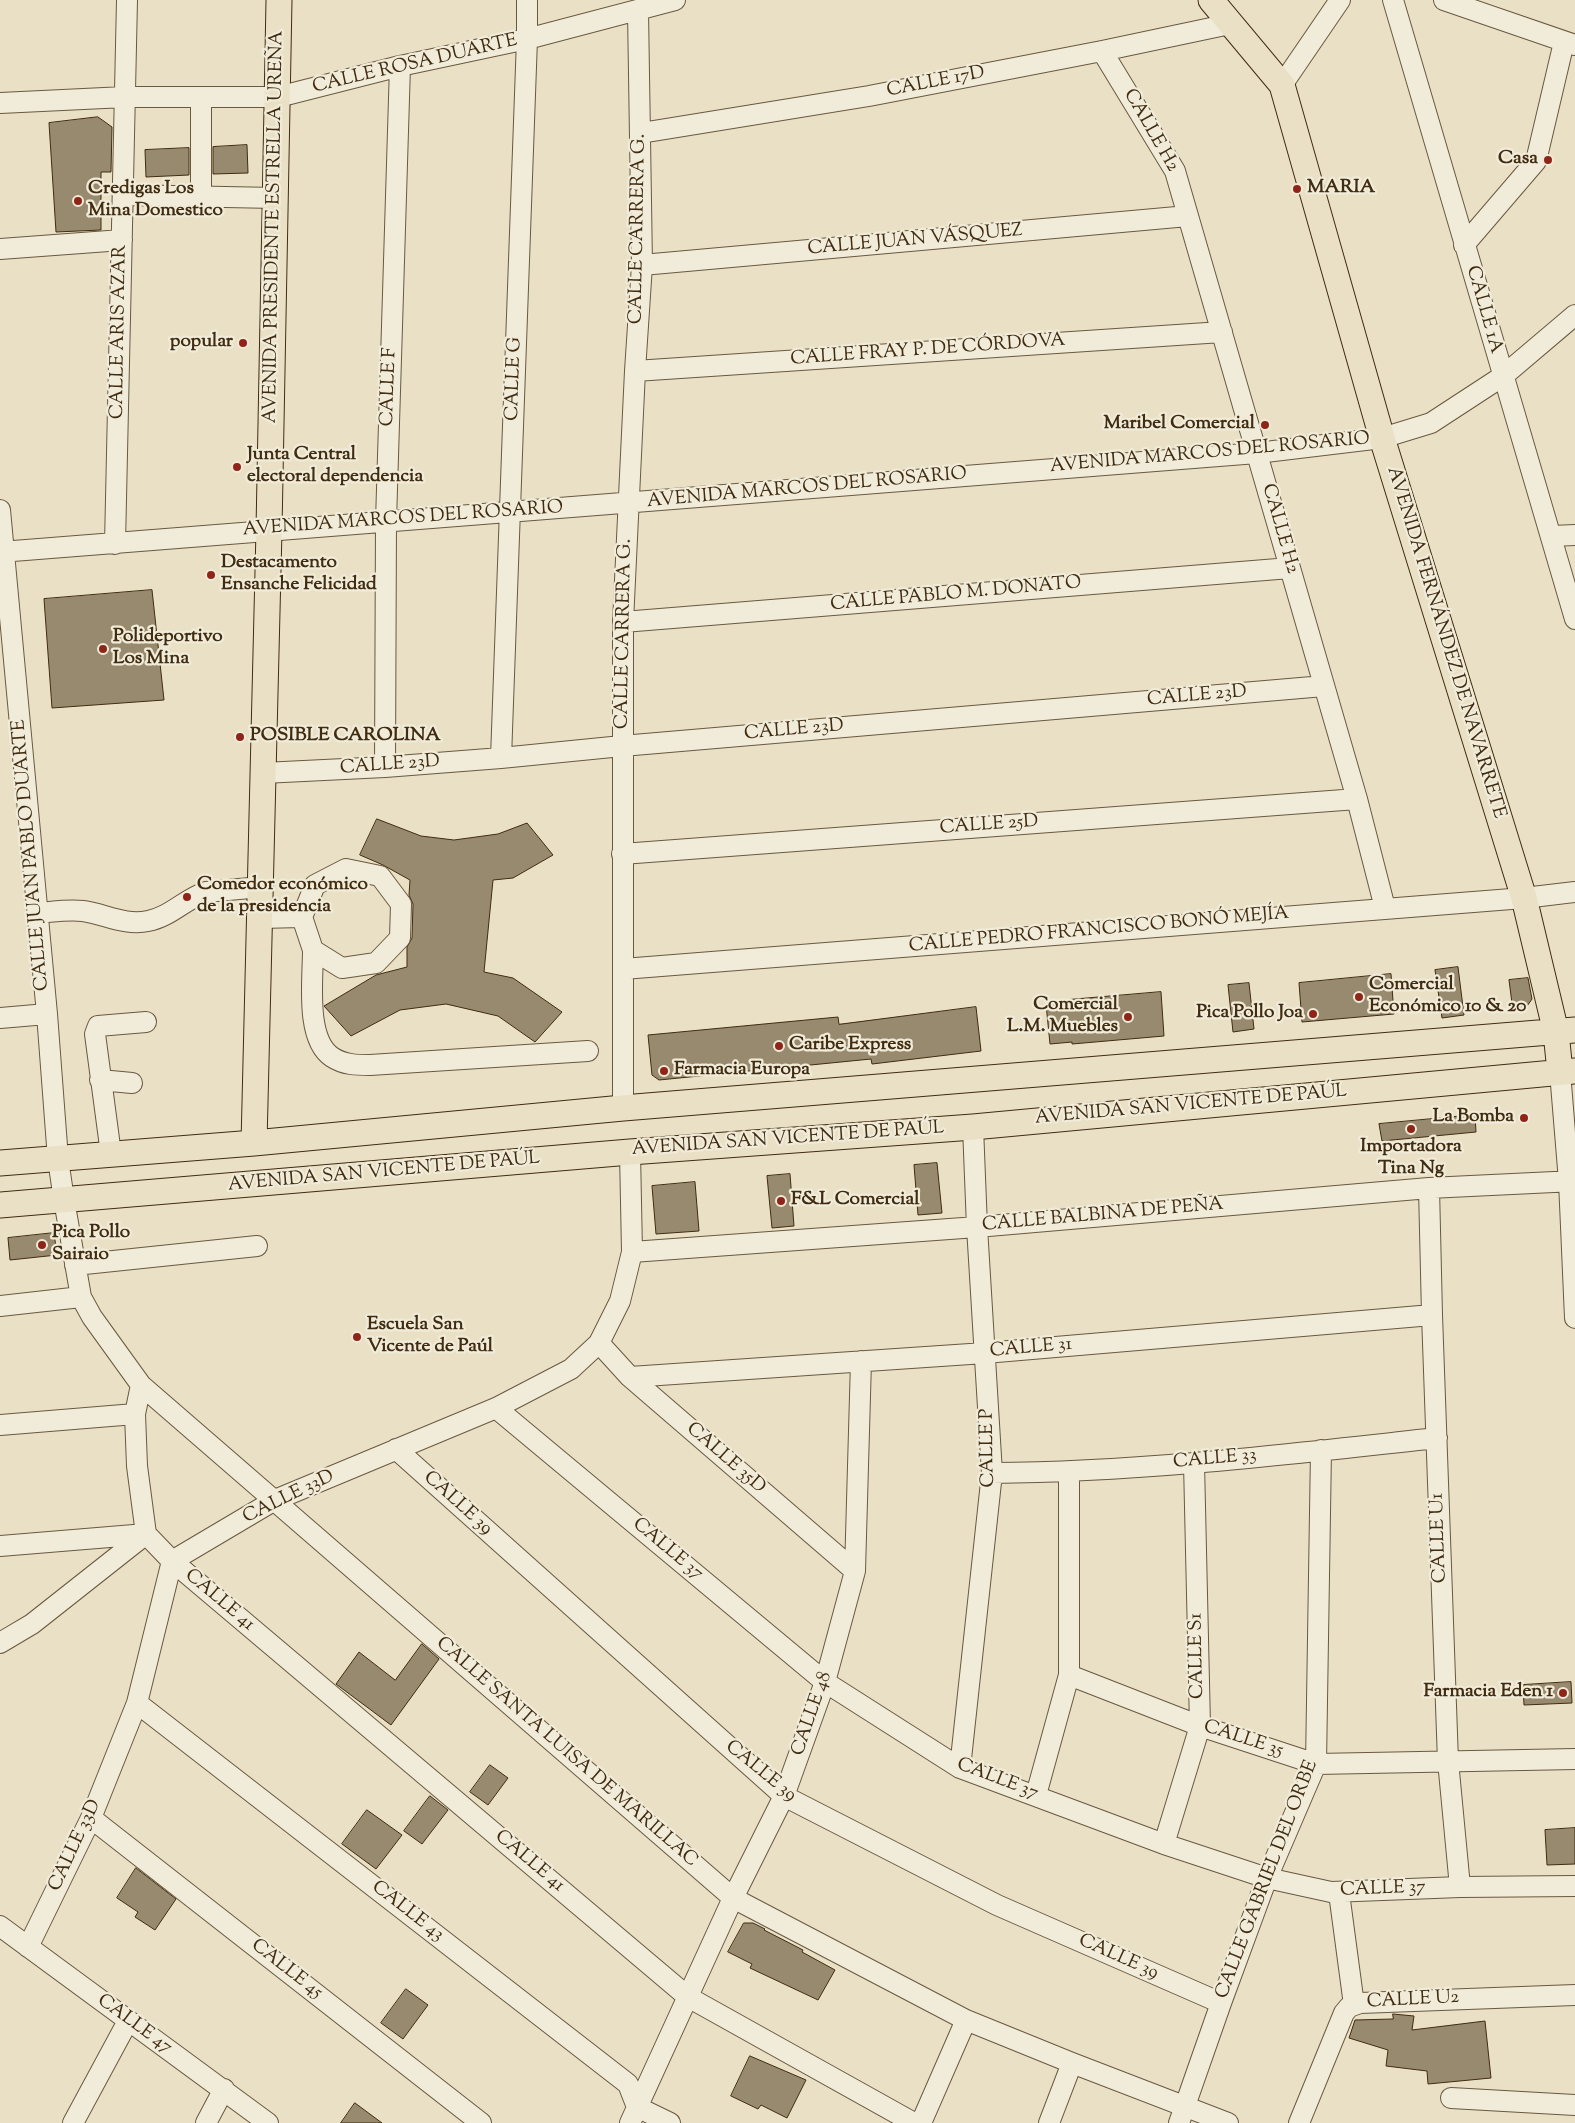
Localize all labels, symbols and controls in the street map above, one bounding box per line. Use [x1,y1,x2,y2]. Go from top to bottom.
street label: AVENIDA PRESIDENTE ESTRELLA UREÑA [260,30,290,424]
street label: CALLE ROSA DUARTE [310,30,520,100]
street label: CALLE 17D [885,62,987,104]
street label: CALLE H2 [1117,85,1183,177]
street label: CALLE CARRERA G. [626,134,652,324]
place label: Casa [1498,149,1538,171]
marker: Casa [1542,154,1554,166]
place label: MARIA [1307,178,1375,200]
place label: Credigas Los Mina Domestico [88,179,223,223]
marker: MARIA [1291,183,1303,195]
marker: Credigas Los Mina Domestico [72,195,84,207]
street label: CALLE JUAN VÁSQUEZ [807,220,1023,262]
street label: CALLE ARIS AZAR [107,245,133,419]
street label: CALLE 1A [1460,263,1506,357]
street label: CALLE FRAY P. DE CÓRDOVA [790,330,1066,372]
place label: popular [170,332,233,354]
marker: popular [237,337,249,349]
street label: CALLE G [502,337,528,421]
street label: CALLE F [377,347,403,427]
place label: Maribel Comercial [1103,414,1255,436]
marker: Maribel Comercial [1259,419,1271,431]
street label: AVENIDA MARCOS DEL ROSARIO [1049,429,1371,479]
place label: Junta Central electoral dependencia [247,445,423,489]
marker: Junta Central electoral dependencia [231,461,243,473]
street label: AVENIDA MARCOS DEL ROSARIO [646,464,968,514]
street label: AVENIDA FERNÁNDEZ DE NAVARRETE [1380,464,1510,822]
street label: CALLE H2 [1255,482,1303,576]
street label: AVENIDA MARCOS DEL ROSARIO [242,497,564,543]
street label: CALLE CARRERA G. [612,539,638,729]
place label: Destacamento Ensanche Felicidad [221,553,377,597]
marker: Destacamento Ensanche Felicidad [205,569,217,581]
street label: CALLE PABLO M. DONATO [830,573,1082,617]
place label: Polideportivo Los Mina [113,627,223,671]
marker: Polideportivo Los Mina [97,643,109,655]
street label: CALLE 23D [1146,681,1248,713]
street label: CALLE 23D [743,715,845,747]
street label: CALLE JUAN PABLO DUARTE [9,718,55,992]
place label: POSIBLE CAROLINA [250,726,441,748]
marker: POSIBLE CAROLINA [234,731,246,743]
street label: CALLE 23D [339,751,441,781]
street label: CALLE 25D [939,811,1039,841]
place label: Comedor económico de la presidencia [197,875,368,919]
marker: Comedor económico de la presidencia [181,891,193,903]
street label: CALLE PEDRO FRANCISCO BONÓ MEJÍA [908,903,1290,959]
place label: Comercial Económico 10 & 20 [1369,975,1526,1019]
marker: Comercial Económico 10 & 20 [1353,991,1365,1003]
place label: Comercial L.M. Muebles [1007,995,1118,1039]
place label: Pica Pollo Joa [1196,1003,1303,1025]
marker: Pica Pollo Joa [1307,1008,1319,1020]
marker: Comercial L.M. Muebles [1122,1011,1134,1023]
place label: Caribe Express [789,1035,911,1057]
marker: Caribe Express [773,1040,785,1052]
place label: Farmacia Europa [674,1060,810,1082]
marker: Farmacia Europa [658,1065,670,1077]
street label: AVENIDA SAN VICENTE DE PAÚL [1034,1081,1348,1131]
place label: La Bomba [1433,1107,1514,1129]
marker: La Bomba [1518,1112,1530,1124]
street label: AVENIDA SAN VICENTE DE PAÚL [631,1118,945,1162]
marker: Importadora Tina Ng [1405,1123,1417,1135]
place label: Importadora Tina Ng [1360,1137,1462,1181]
street label: AVENIDA SAN VICENTE DE PAÚL [227,1148,541,1198]
place label: F&L Comercial [791,1190,919,1212]
street label: CALLE BALBINA DE PEÑA [981,1194,1225,1238]
marker: F&L Comercial [775,1195,787,1207]
place label: Pica Pollo Sairaio [52,1223,130,1267]
marker: Pica Pollo Sairaio [36,1239,48,1251]
place label: Escuela San Vicente de Paúl [367,1315,493,1359]
marker: Escuela San Vicente de Paúl [351,1331,363,1343]
street label: CALLE 31 [989,1334,1073,1364]
street label: CALLE P [977,1408,1001,1488]
street label: CALLE 35D [681,1418,769,1500]
street label: CALLE 33 [1172,1445,1258,1475]
street label: CALLE 33D [240,1466,338,1530]
street label: CALLE 39 [418,1467,496,1541]
street label: CALLE U1 [1427,1492,1453,1584]
street label: CALLE 37 [627,1514,707,1586]
street label: CALLE 41 [179,1565,259,1637]
street label: CALLE S1 [1186,1613,1210,1699]
street label: CALLE SANTA LUISA DE MARILLAC [430,1633,702,1873]
street label: CALLE 48 [788,1669,838,1759]
place label: Farmacia Eden 1 [1424,1682,1553,1704]
marker: Farmacia Eden 1 [1557,1687,1569,1699]
street label: CALLE 35 [1200,1716,1286,1764]
street label: CALLE 39 [720,1736,800,1808]
street label: CALLE 37 [953,1754,1041,1806]
street label: CALLE GABRIEL DEL ORBE [1212,1758,1324,2002]
street label: CALLE 33D [45,1796,107,1896]
street label: CALLE 41 [489,1826,569,1898]
street label: CALLE 43 [366,1877,448,1947]
street label: CALLE 37 [1340,1877,1426,1903]
street label: CALLE 39 [1074,1930,1162,1986]
street label: CALLE 45 [246,1935,326,2005]
street label: CALLE U2 [1366,1987,1460,2015]
street label: CALLE 47 [92,1990,176,2060]

